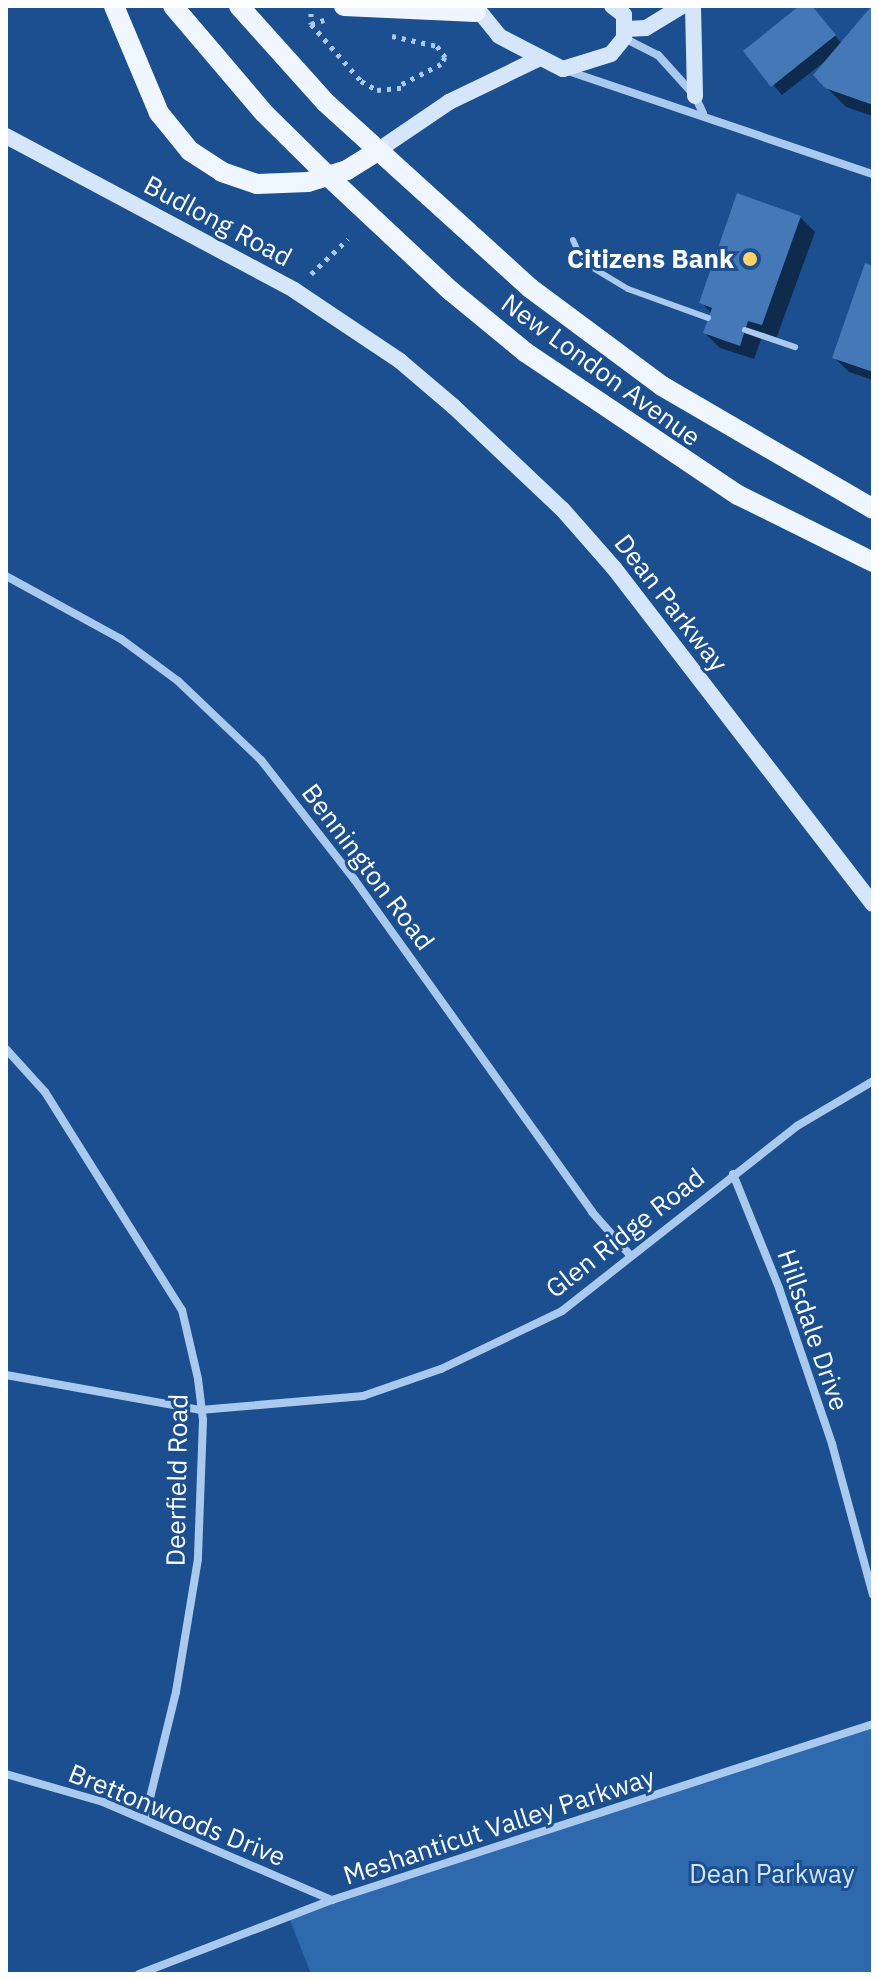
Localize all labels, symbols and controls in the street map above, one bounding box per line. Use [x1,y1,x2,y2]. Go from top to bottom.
street label: Budlong Road [139,169,297,273]
place label: Citizens Bank [567,243,734,275]
marker: Citizens Bank [741,250,759,268]
street label: New London Avenue [496,287,706,453]
street label: Dean Parkway [608,528,734,678]
street label: Bennington Road [295,778,441,956]
street label: Glen Ridge Road [540,1162,710,1304]
street label: Hillsdale Drive [771,1245,855,1415]
street label: Deerfield Road [160,1393,194,1567]
street label: Brettonwoods Drive [64,1757,290,1873]
street label: Meshanticut Valley Parkway [339,1761,659,1891]
park label: Dean Parkway [689,1858,855,1890]

